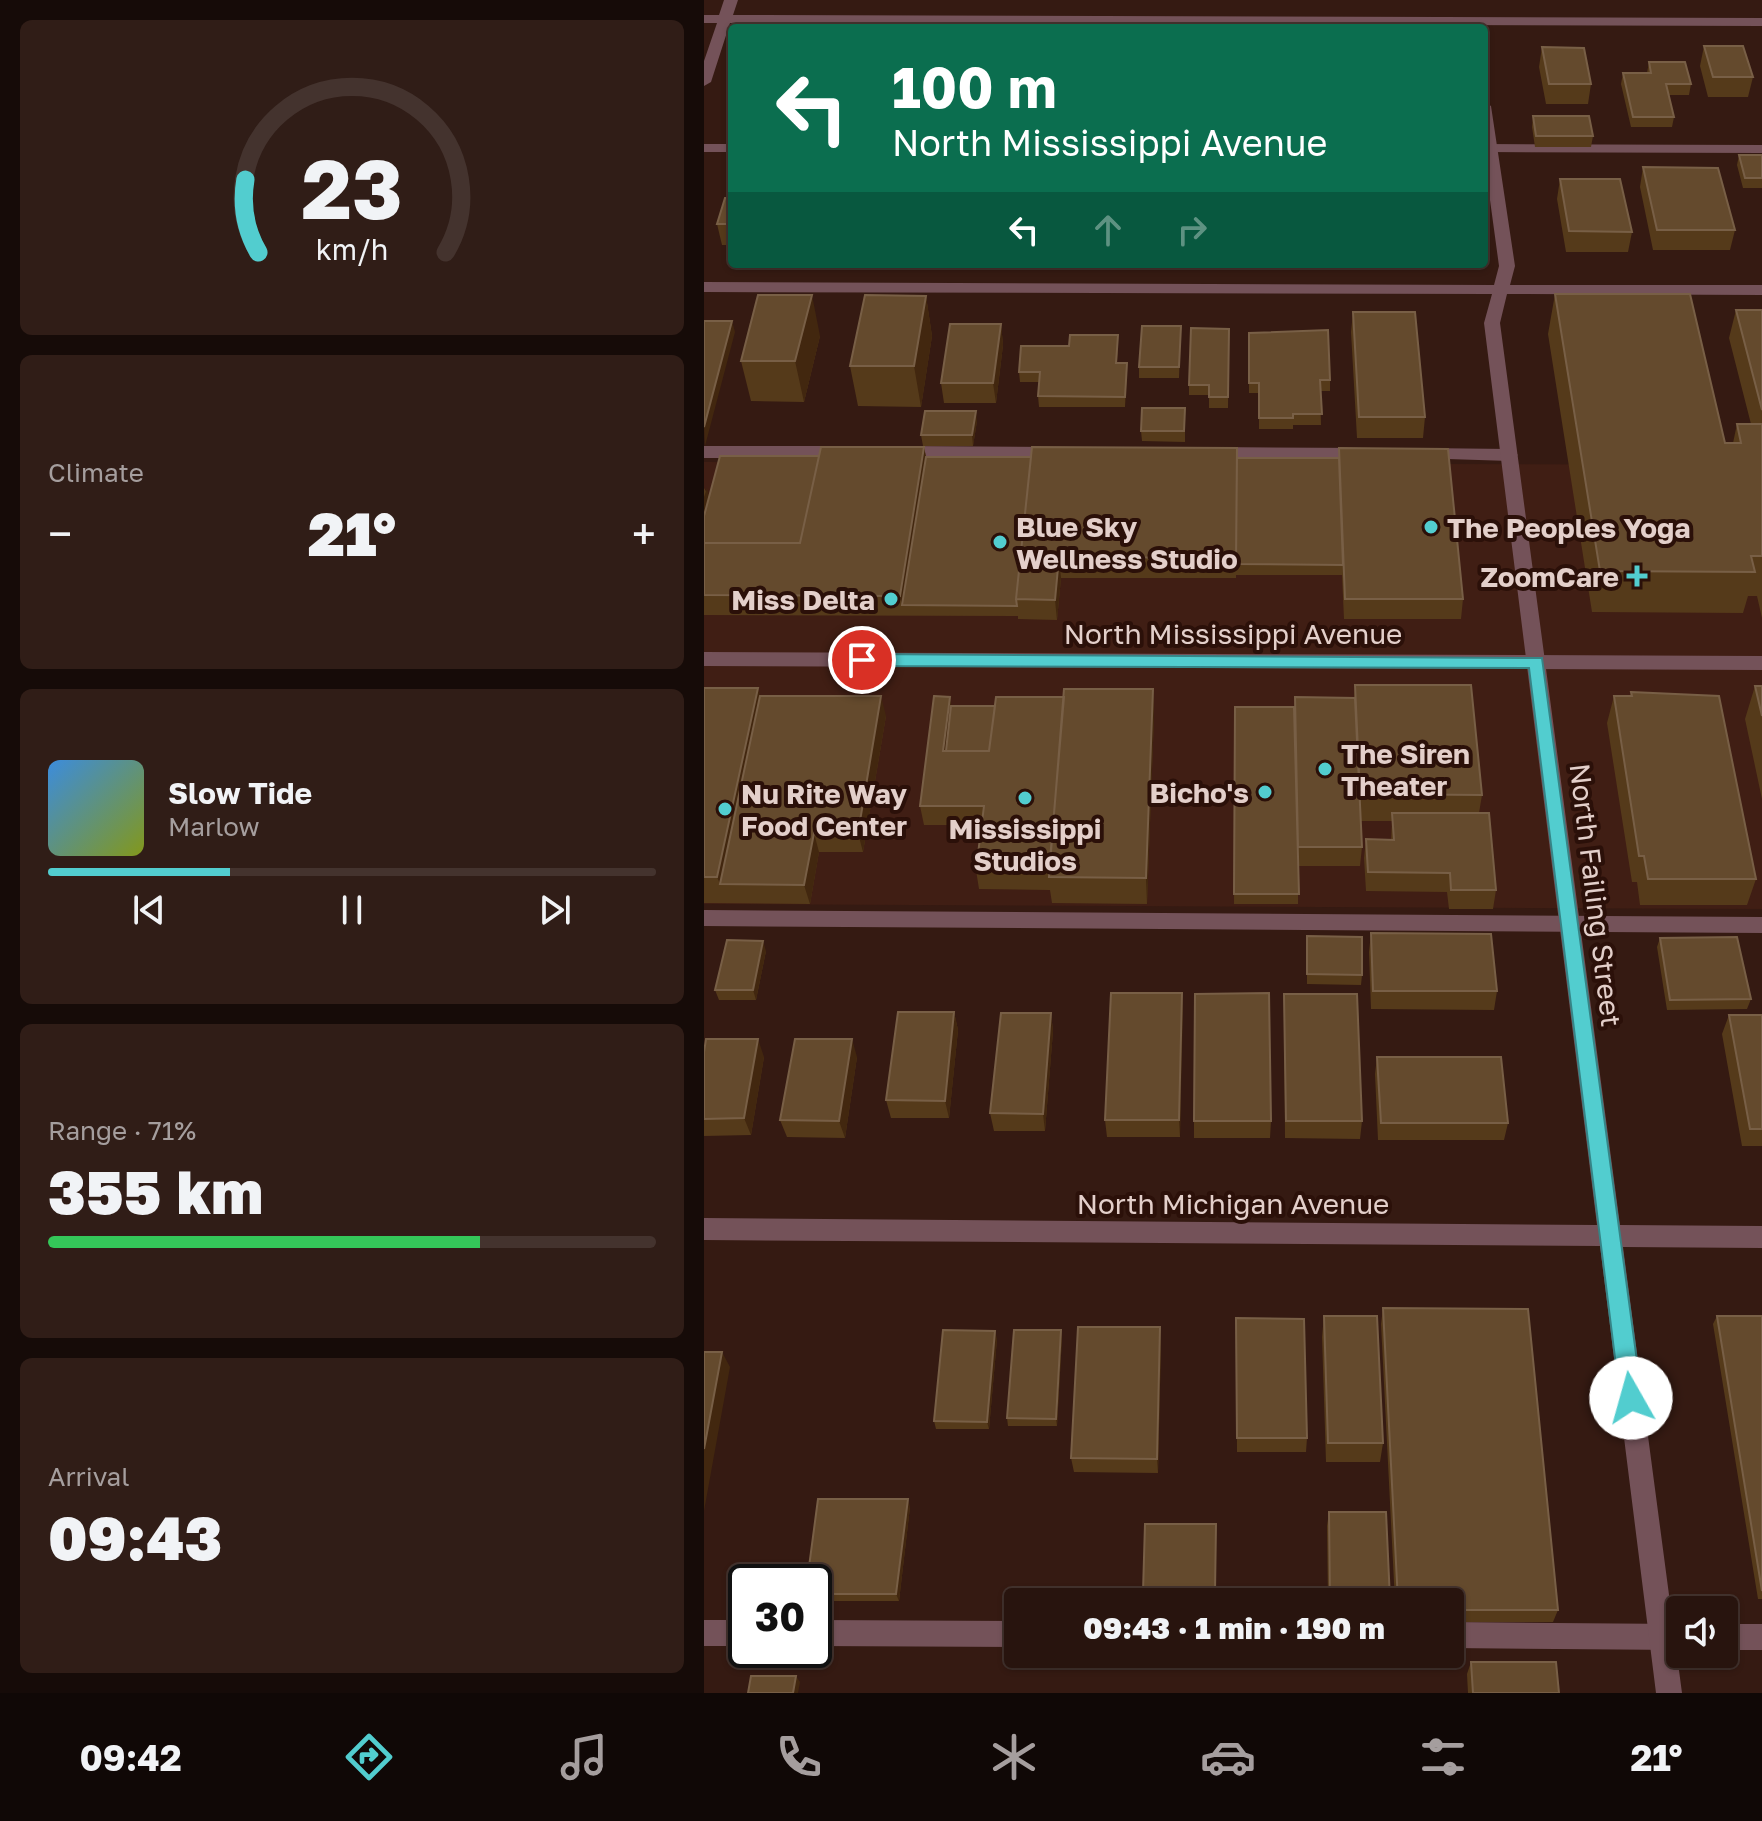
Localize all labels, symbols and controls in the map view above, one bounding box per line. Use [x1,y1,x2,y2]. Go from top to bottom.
text: 100 m [892,53,1057,120]
icon: left [760,56,864,160]
text: North Mississippi Avenue [892,121,1328,164]
text: 23 [301,137,403,237]
icon: left [1002,208,1046,252]
icon: ahead [1086,208,1130,252]
icon: right [1170,208,1214,252]
text: km/h [316,232,388,266]
text: Climate [48,457,144,488]
text: 21° [308,497,396,569]
text: − [48,507,72,560]
text: + [632,507,656,560]
place label: Blue Sky Wellness Studio [1016,510,1238,575]
place label: The Peoples Yoga [1447,511,1691,544]
marker: The Peoples Yoga [1422,518,1440,536]
marker: Blue Sky Wellness Studio [991,533,1009,551]
place label: ZoomCare [1480,560,1619,593]
marker: ZoomCare [1626,565,1648,587]
place label: Miss Delta [731,583,875,616]
marker: Miss Delta [882,590,900,608]
street label: North Mississippi Avenue [1064,617,1402,650]
pin [828,626,896,694]
icon: arrive [840,638,884,682]
place label: The Siren Theater [1341,737,1470,802]
marker: The Siren Theater [1316,760,1334,778]
street label: North Failing Street [1563,761,1629,1029]
text: Slow Tide [168,775,312,811]
place label: Bicho's [1150,776,1249,809]
place label: Nu Rite Way Food Center [741,777,907,842]
marker: Bicho's [1256,783,1274,801]
marker: Mississippi Studios [1016,789,1034,807]
marker: Nu Rite Way Food Center [716,800,734,818]
text: Marlow [168,811,260,842]
place label: Mississippi Studios [949,812,1101,877]
icon: previous [127,888,171,932]
icon: pause [330,888,374,932]
icon: next [533,888,577,932]
text: Range · 71% [48,1115,196,1146]
text: 355 km [48,1155,263,1227]
street label: North Michigan Avenue [1077,1187,1389,1220]
position arrow [1589,1356,1673,1440]
text: Arrival [48,1461,129,1492]
text: 09:43 [48,1501,222,1573]
speed limit sign: 30 [728,1564,832,1668]
map controls [1666,1596,1738,1668]
button: sound [1666,1596,1738,1668]
text: 09:43 · 1 min · 190 m [1083,1610,1385,1646]
icon: directions [341,1729,397,1785]
icon: music [556,1729,612,1785]
icon: phone [771,1729,827,1785]
icon: climate [986,1729,1042,1785]
icon: car [1200,1729,1256,1785]
icon: filters [1415,1729,1471,1785]
text: 09:42 [79,1736,182,1779]
text: 21° [1630,1736,1683,1779]

